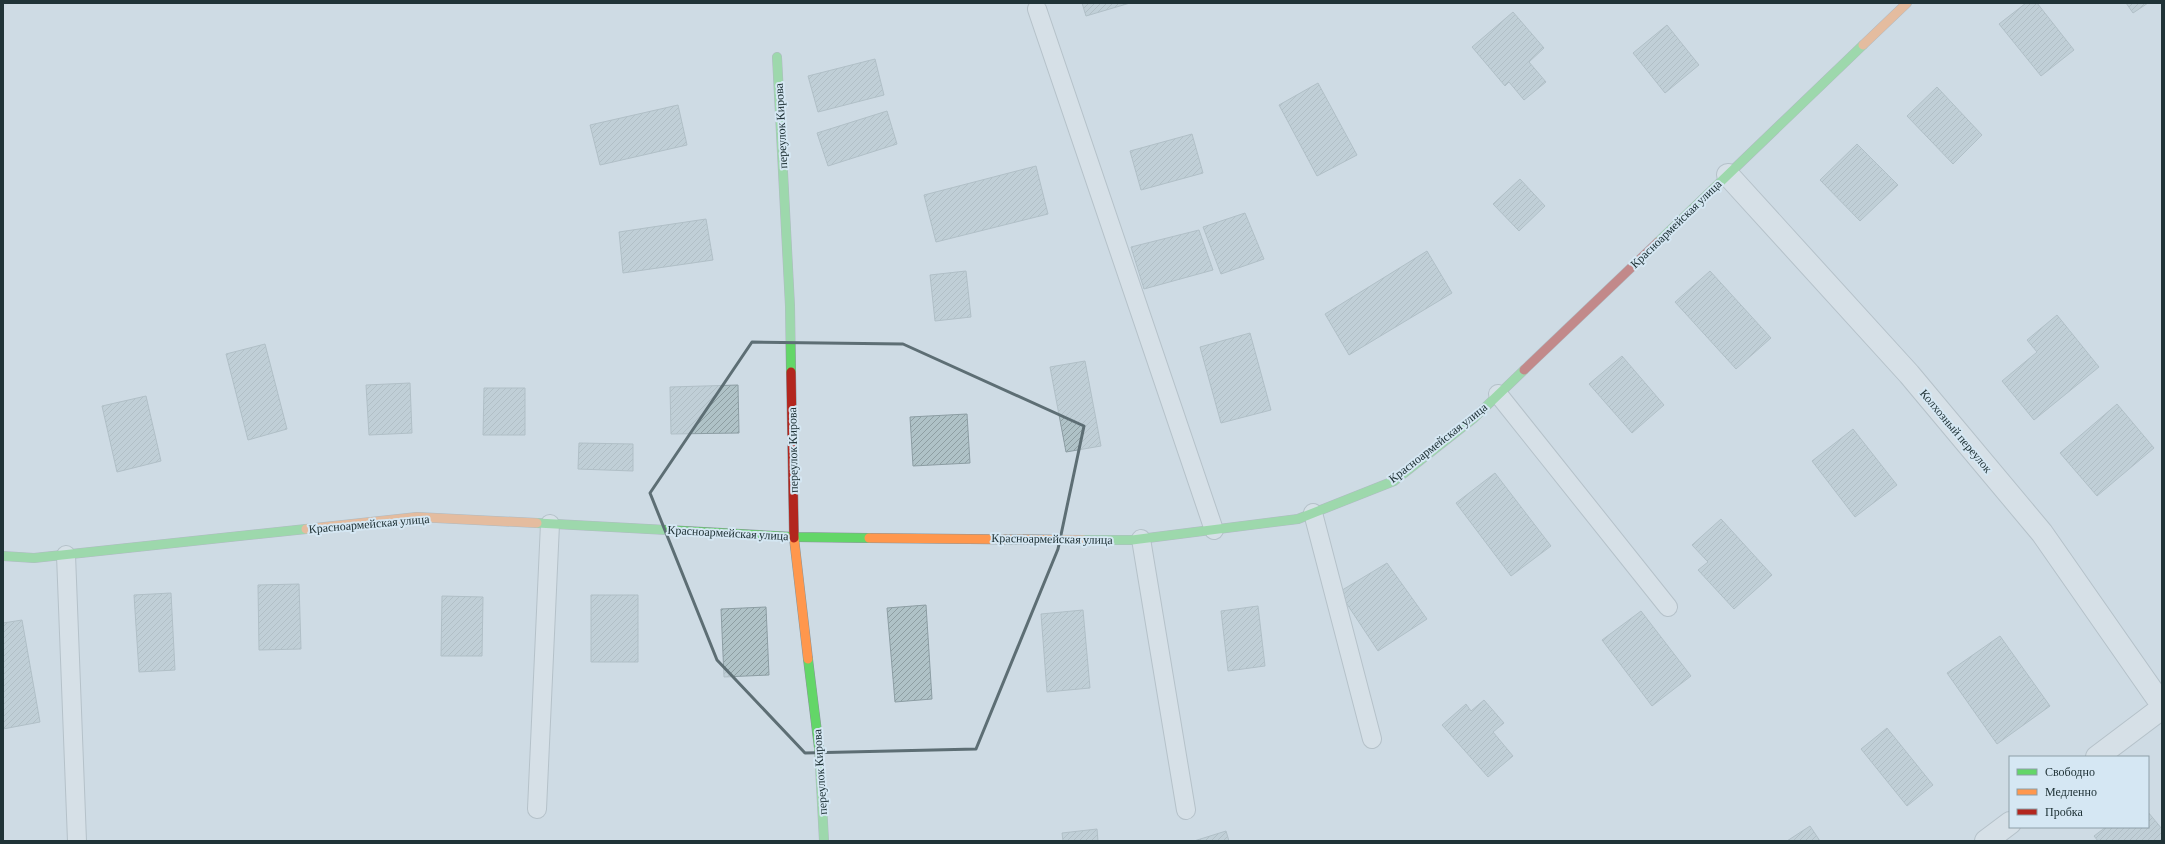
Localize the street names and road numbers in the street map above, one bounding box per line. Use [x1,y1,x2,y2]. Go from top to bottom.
street label: переулок Кирова [772,82,790,169]
street label: Красноармейская улица [1628,176,1725,271]
street label: Колхозный переулок [1917,386,1995,476]
street label: Красноармейская улица [1386,400,1491,486]
street label: переулок Кирова [785,406,801,493]
street label: Красноармейская улица [308,512,431,536]
street label: Красноармейская улица [667,523,790,543]
street label: Красноармейская улица [991,531,1113,547]
street label: переулок Кирова [810,728,830,815]

